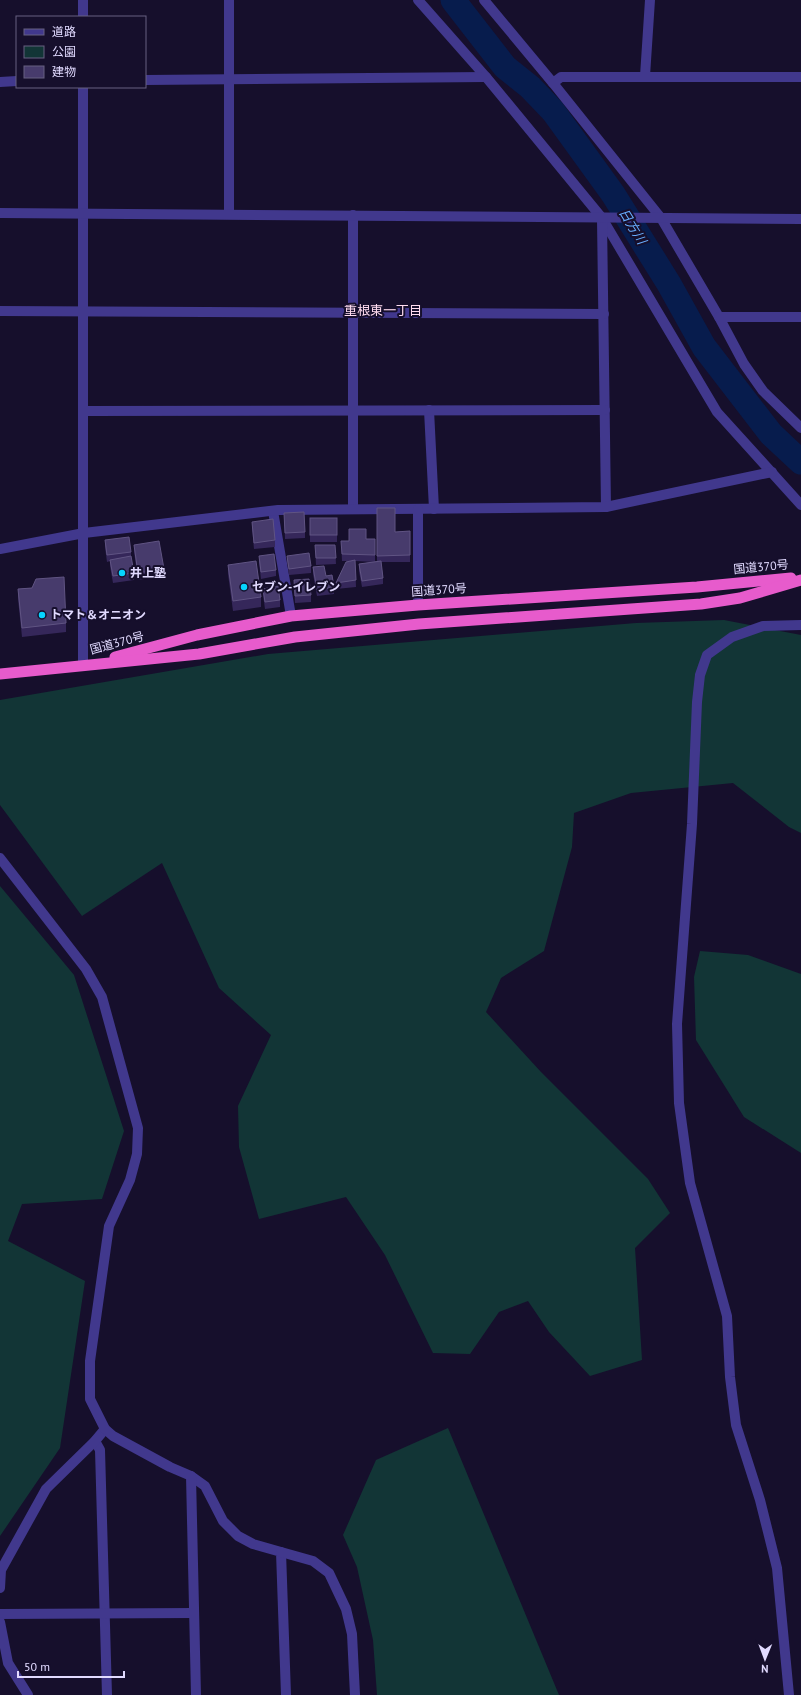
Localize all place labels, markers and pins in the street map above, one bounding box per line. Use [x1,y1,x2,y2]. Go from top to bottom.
place label: 井上塾 [130,565,166,580]
marker: 井上塾 [117,568,127,578]
place label: セブン-イレブン [252,579,340,594]
marker: セブン-イレブン [239,582,249,592]
place label: トマト＆オニオン [50,607,146,622]
marker: トマト＆オニオン [37,610,47,620]

